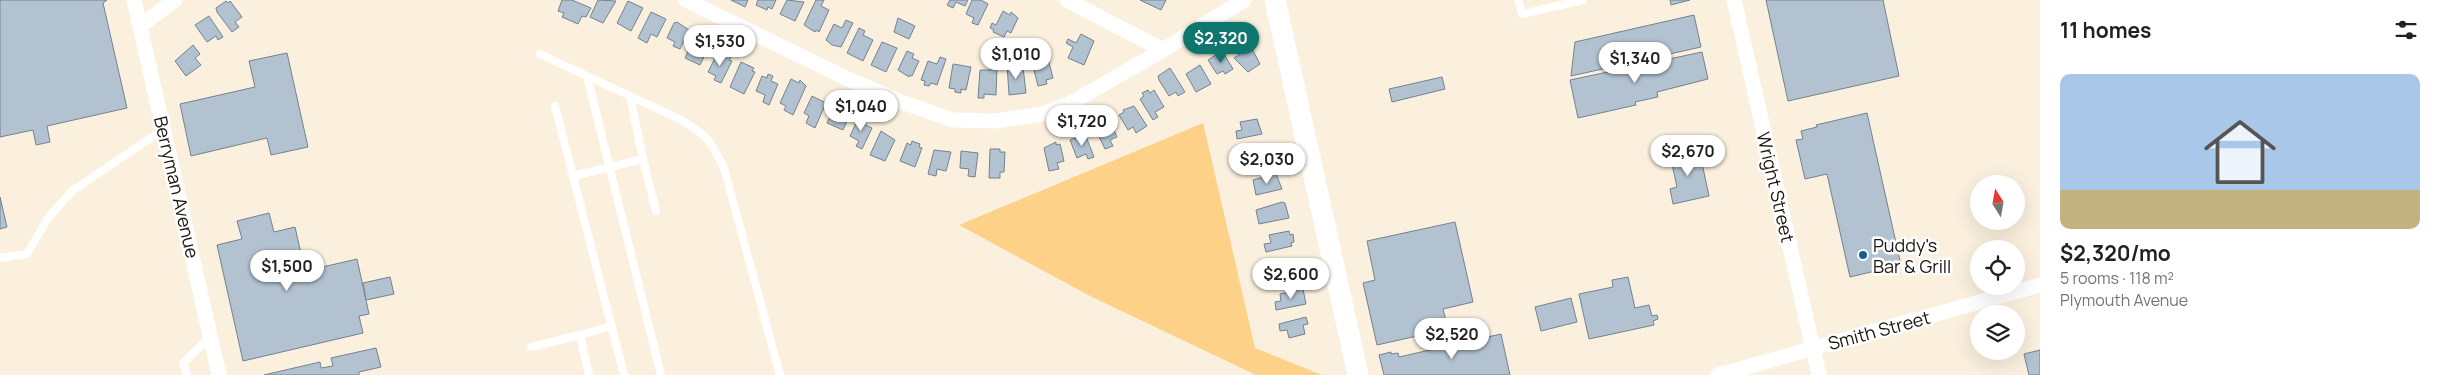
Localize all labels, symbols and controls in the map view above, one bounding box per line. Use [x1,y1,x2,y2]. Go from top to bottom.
text: 11 homes [2060,16,2151,44]
icon: filters [2392,16,2420,44]
pin: $2,320 [1180,22,1262,64]
pin: $1,530 [679,24,761,67]
text: $2,320 [1194,27,1248,49]
text: $1,530 [695,30,745,52]
pin: $1,010 [975,38,1057,80]
pin: $1,340 [1594,42,1676,84]
text: $1,010 [991,43,1041,65]
text: $1,340 [1610,47,1660,69]
pin: $1,040 [820,90,902,132]
text: $1,040 [835,95,887,117]
pin: $1,720 [1041,104,1123,147]
icon: home [2195,107,2285,197]
text: $1,720 [1057,110,1107,132]
street label: Berryman Avenue [149,114,205,260]
street label: Wright Street [1752,129,1800,245]
pin: $2,670 [1647,134,1729,177]
text: $2,670 [1661,140,1715,162]
pin: $2,030 [1226,142,1308,185]
text: $2,030 [1240,148,1294,170]
north arrow [1970,175,2025,230]
map controls [1970,175,2025,360]
place label: Puddy's Bar & Grill [1873,233,1951,278]
text: $2,320/mo [2060,239,2171,267]
button: locate [1970,240,2025,295]
marker: Puddy's Bar & Grill [1857,249,1869,261]
pin: $1,500 [246,250,328,292]
text: $1,500 [261,255,313,277]
pin: $2,600 [1250,258,1332,300]
text: $2,600 [1263,263,1319,285]
text: 5 rooms · 118 m² [2060,267,2174,289]
text: Plymouth Avenue [2060,289,2188,311]
street label: Smith Street [1825,305,1933,355]
button: layers [1970,305,2025,360]
pin: $2,520 [1411,318,1493,360]
text: $2,520 [1425,323,1479,345]

